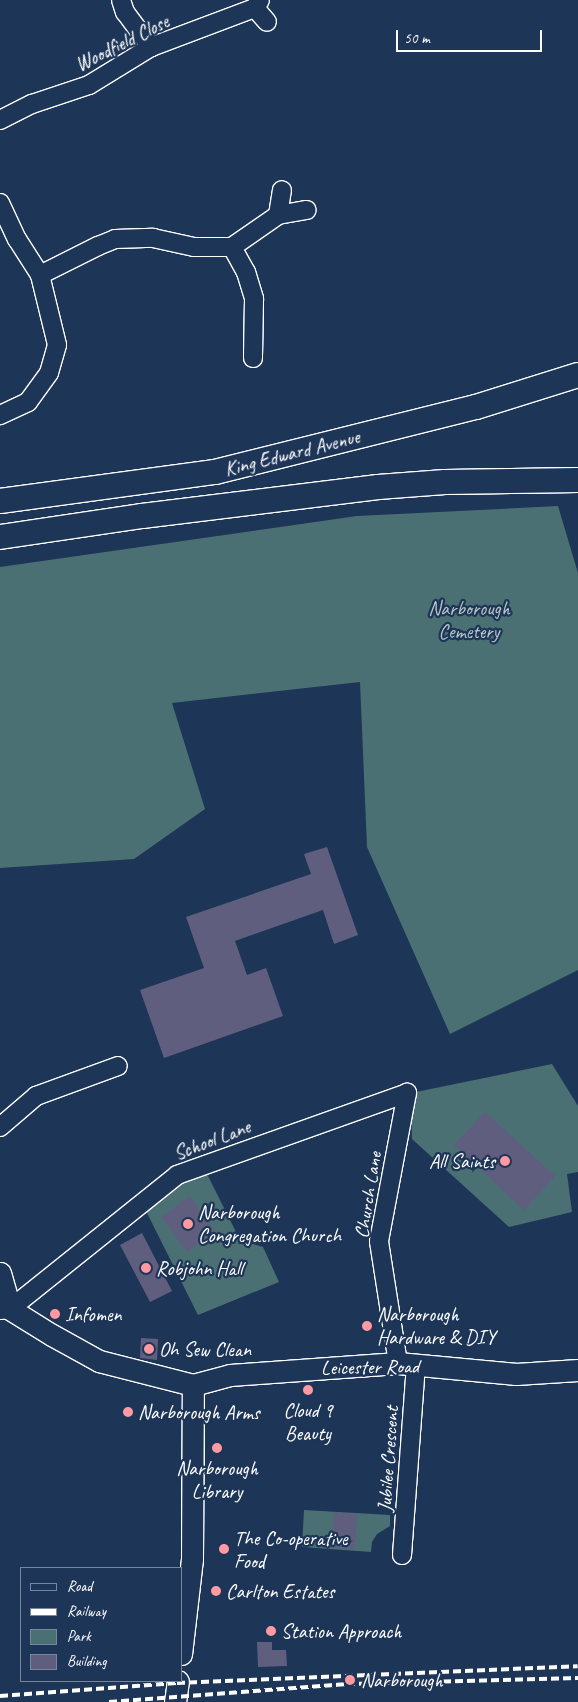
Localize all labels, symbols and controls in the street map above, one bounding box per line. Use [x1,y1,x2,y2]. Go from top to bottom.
street label: Woodfield Close [71,9,173,77]
scale bar [398,20,544,52]
text: 50 m [404,29,430,48]
street label: King Edward Avenue [222,425,362,481]
park label: Narborough Cemetery [428,596,510,643]
street label: School Lane [170,1114,254,1166]
place label: All Saints [429,1149,495,1173]
street label: Church Lane [349,1150,387,1240]
marker: All Saints [499,1155,511,1167]
place label: Narborough Congregation Church [198,1200,341,1247]
marker: Narborough Congregation Church [182,1218,194,1230]
place label: Robjohn Hall [156,1256,243,1280]
marker: Robjohn Hall [140,1262,152,1274]
place label: Infomen [65,1302,121,1326]
place label: Narborough Hardware & DIY [377,1302,495,1349]
marker: Infomen [49,1308,61,1320]
marker: Narborough Hardware & DIY [361,1320,373,1332]
place label: Oh Sew Clean [159,1337,251,1361]
marker: Oh Sew Clean [143,1343,155,1355]
street label: Leicester Road [321,1354,419,1380]
marker: Cloud 9 Beauty [302,1384,314,1396]
place label: Cloud 9 Beauty [283,1398,333,1445]
place label: Narborough Arms [138,1400,260,1424]
street label: Jubilee Crescent [372,1405,404,1513]
marker: Narborough Arms [122,1406,134,1418]
marker: Narborough Library [211,1442,223,1454]
place label: Narborough Library [176,1456,258,1503]
place label: The Co-operative Food [234,1526,347,1573]
marker: The Co-operative Food [218,1543,230,1555]
legend [20,1567,182,1682]
text: Road [67,1577,92,1596]
place label: Carlton Estates [226,1579,335,1603]
marker: Carlton Estates [210,1585,222,1597]
text: Railway [67,1602,106,1621]
place label: Station Approach [281,1619,401,1643]
marker: Station Approach [265,1625,277,1637]
text: Park [67,1627,91,1646]
text: Building [67,1652,106,1671]
place label: Narborough [361,1668,443,1692]
marker: Narborough [343,1673,357,1687]

